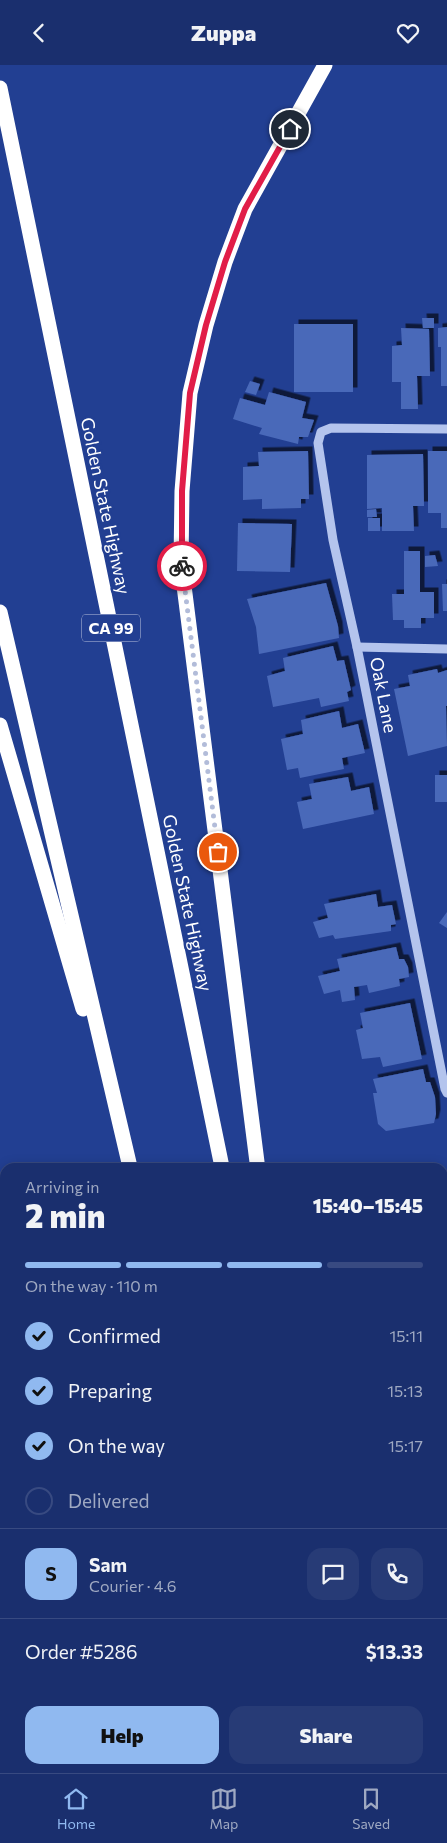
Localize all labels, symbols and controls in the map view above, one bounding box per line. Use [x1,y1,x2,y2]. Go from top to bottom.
icon: back [25,19,53,47]
text: Zuppa [191,19,256,46]
icon: heart [394,19,422,47]
pin [269,108,311,150]
icon: home [276,115,304,143]
street label: Golden State Highway [76,415,135,596]
courier [157,541,207,591]
icon: bike [168,552,196,580]
road number: CA 99 [82,615,140,641]
street label: Oak Lane [366,655,402,735]
street label: Golden State Highway [158,812,217,993]
pin [197,831,239,873]
icon: bag [204,838,232,866]
text: Arriving in [25,1177,99,1196]
text: 15:40–15:45 [313,1194,423,1217]
text: 2 min [25,1195,105,1235]
text: On the way · 110 m [25,1276,158,1295]
icon: check [25,1322,53,1350]
text: Confirmed [68,1324,161,1347]
text: 15:11 [390,1326,423,1345]
icon: check [25,1377,53,1405]
text: Preparing [68,1379,152,1402]
text: 15:13 [387,1381,423,1400]
icon: check [25,1432,53,1460]
text: On the way [68,1434,165,1457]
text: 15:17 [388,1436,423,1455]
text: Delivered [68,1489,149,1512]
button: chat [307,1548,359,1600]
button: phone [371,1548,423,1600]
text: Sam [89,1553,127,1576]
text: S [45,1562,57,1585]
text: Courier · 4.6 [89,1576,176,1595]
text: Order #5286 [25,1640,137,1663]
text: $13.33 [366,1640,423,1663]
button: Help [25,1706,219,1764]
button: Share [229,1706,423,1764]
tab: Home [57,1785,95,1832]
tab: Map [209,1785,238,1832]
tab: Saved [352,1785,390,1832]

